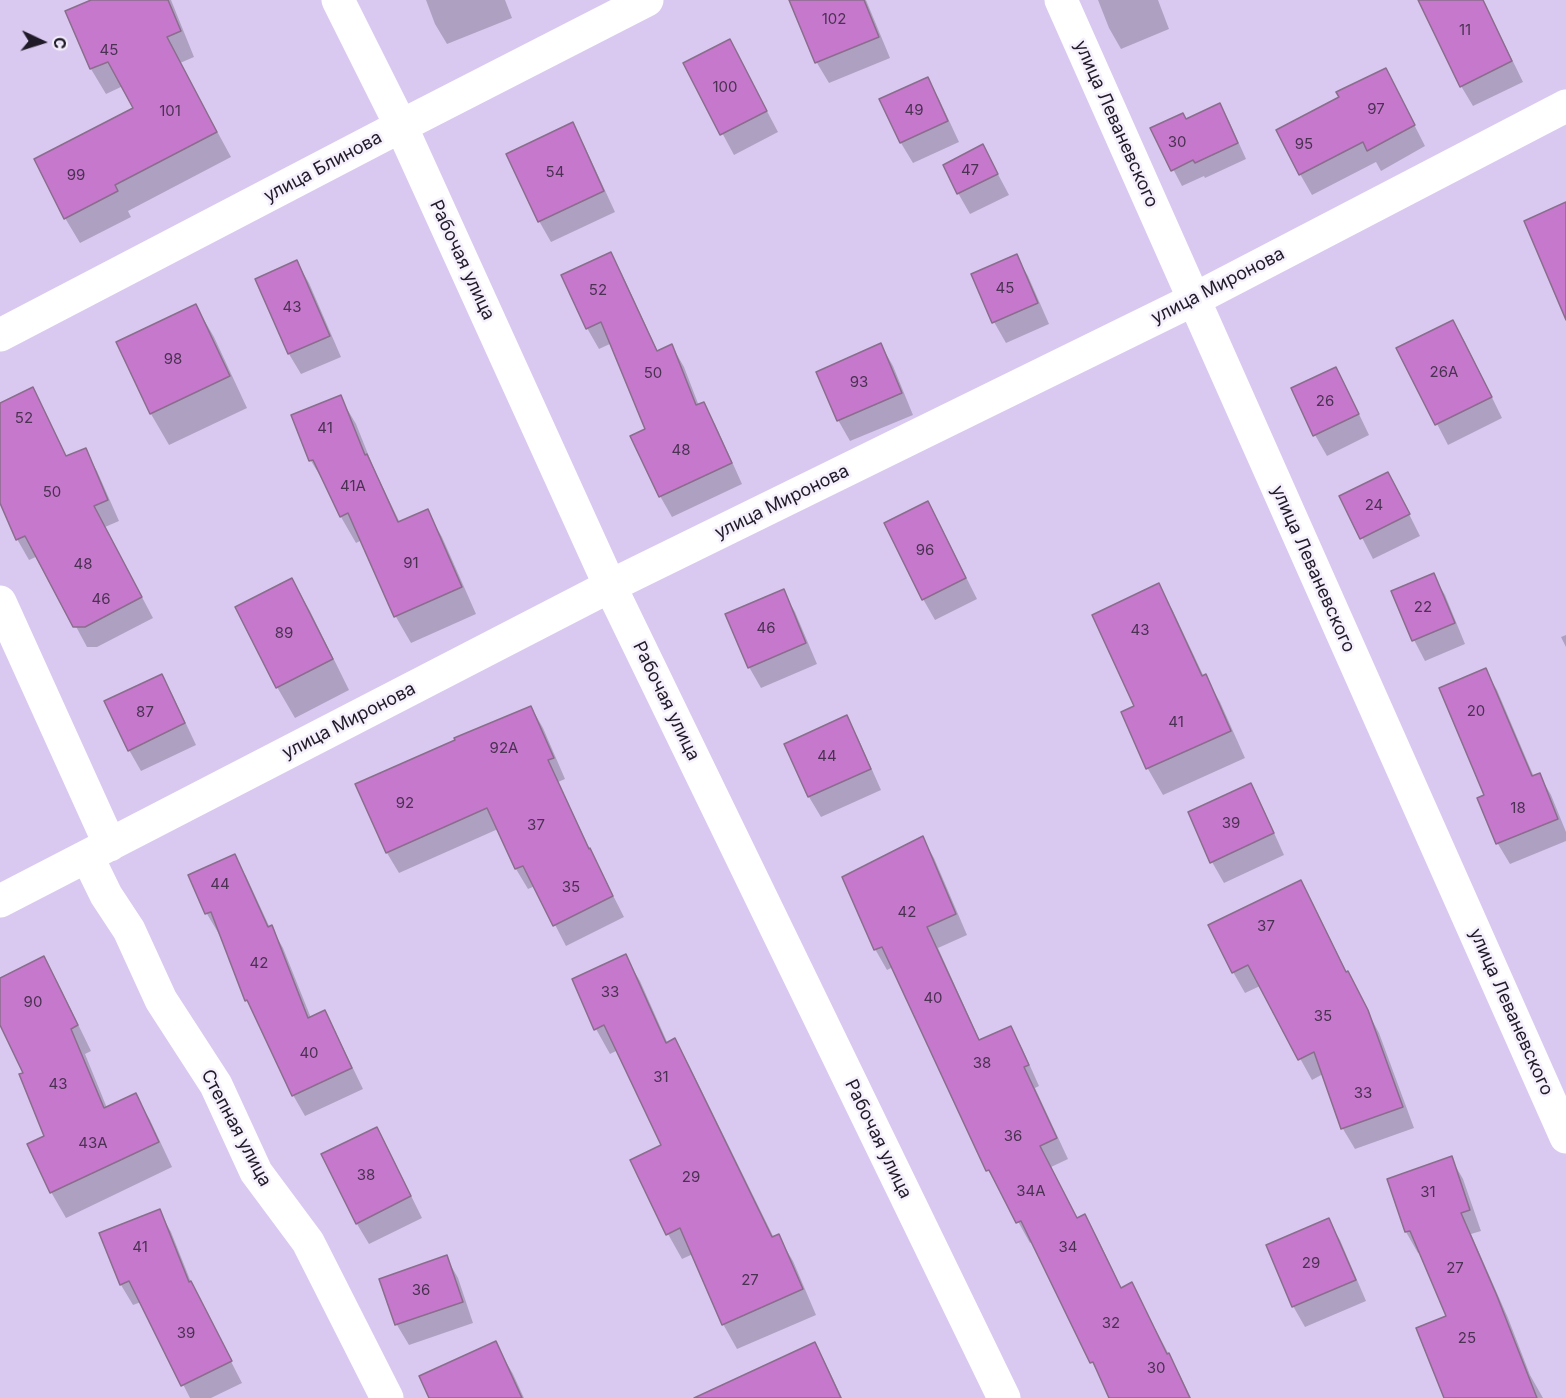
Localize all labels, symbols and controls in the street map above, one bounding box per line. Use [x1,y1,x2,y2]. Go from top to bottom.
house number: 102 [822,10,846,28]
north arrow [12,12,72,72]
house number: 11 [1459,21,1471,39]
text: С [50,37,70,50]
street label: улица Леваневского [1069,37,1163,211]
house number: 45 [100,41,118,59]
house number: 100 [712,78,738,96]
house number: 97 [1367,100,1385,118]
house number: 49 [905,101,923,119]
house number: 101 [159,102,181,120]
street label: улица Блинова [260,127,386,207]
house number: 30 [1168,133,1186,151]
house number: 95 [1295,135,1313,153]
house number: 47 [961,161,979,179]
house number: 54 [546,163,564,181]
house number: 99 [67,166,85,184]
street label: Рабочая улица [425,197,499,323]
street label: улица Миронова [1148,243,1288,329]
house number: 45 [996,279,1014,297]
house number: 52 [589,281,607,299]
house number: 43 [283,298,301,316]
house number: 98 [164,350,182,368]
house number: 26А [1430,363,1458,381]
house number: 50 [644,364,662,382]
house number: 93 [850,373,868,391]
house number: 26 [1316,392,1334,410]
house number: 52 [15,409,33,427]
house number: 41 [317,419,333,437]
house number: 48 [672,441,690,459]
street label: улица Миронова [711,460,853,544]
house number: 41А [340,477,366,495]
street label: улица Леваневского [1266,482,1360,656]
house number: 50 [43,483,61,501]
house number: 24 [1365,496,1383,514]
house number: 96 [916,541,934,559]
house number: 91 [403,554,419,572]
house number: 48 [74,555,92,573]
house number: 46 [92,590,110,608]
house number: 22 [1414,598,1432,616]
house number: 46 [757,619,775,637]
house number: 43 [1131,621,1149,639]
house number: 89 [275,624,293,642]
street label: Рабочая улица [628,638,704,764]
street label: улица Миронова [279,678,419,764]
house number: 20 [1467,702,1485,720]
house number: 87 [136,703,154,721]
house number: 41 [1168,713,1184,731]
house number: 92А [490,739,518,757]
house number: 44 [817,747,837,765]
house number: 92 [396,794,414,812]
house number: 18 [1510,799,1526,817]
house number: 39 [1222,814,1240,832]
house number: 37 [527,816,545,834]
house number: 44 [210,875,230,893]
house number: 35 [562,878,580,896]
house number: 42 [898,903,916,921]
house number: 37 [1257,917,1275,935]
street label: улица Леваневского [1464,925,1558,1099]
house number: 42 [250,954,268,972]
house number: 33 [601,983,619,1001]
house number: 40 [923,989,943,1007]
house number: 90 [24,993,42,1011]
house number: 35 [1314,1007,1332,1025]
house number: 40 [299,1044,319,1062]
house number: 38 [973,1054,991,1072]
street label: Степная улица [196,1066,276,1190]
house number: 31 [653,1068,669,1086]
house number: 43 [49,1075,67,1093]
street label: Рабочая улица [840,1076,916,1202]
house number: 33 [1354,1084,1372,1102]
house number: 36 [1004,1127,1022,1145]
house number: 43А [78,1134,108,1152]
house number: 38 [357,1166,375,1184]
house number: 29 [682,1168,700,1186]
house number: 34А [1016,1182,1046,1200]
house number: 31 [1420,1183,1436,1201]
house number: 41 [132,1238,148,1256]
house number: 34 [1059,1238,1077,1256]
house number: 29 [1302,1254,1320,1272]
house number: 27 [1446,1259,1464,1277]
house number: 27 [741,1271,759,1289]
house number: 36 [412,1281,430,1299]
house number: 32 [1102,1314,1120,1332]
house number: 39 [177,1324,195,1342]
house number: 25 [1458,1329,1476,1347]
house number: 30 [1147,1359,1165,1377]

